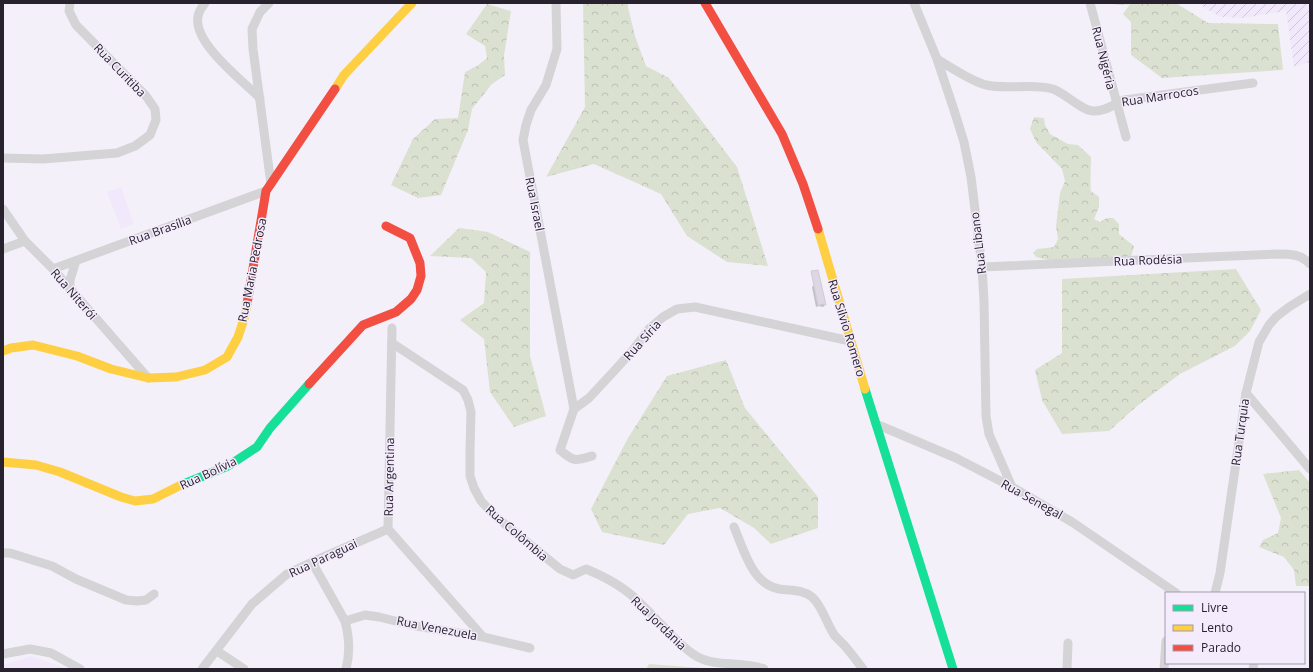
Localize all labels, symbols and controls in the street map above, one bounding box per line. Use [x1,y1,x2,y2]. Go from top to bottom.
street label: Rua Nigéria [1088,25,1120,91]
street label: Rua Curitiba [90,39,150,101]
street label: Rua Marrocos [1120,81,1200,110]
street label: Rua Israel [521,175,549,233]
street label: Rua Brasília [126,211,194,249]
street label: Rua Libano [966,211,990,275]
street label: Rua Maria Pedrosa [234,217,270,323]
street label: Rua Rodésia [1113,250,1183,270]
street label: Rua Niterói [47,265,101,323]
street label: Rua Silvio Romero [824,277,870,379]
street label: Rua Síria [619,316,665,364]
street label: Rua Turquia [1227,397,1253,467]
street label: Rua Argentina [380,437,398,517]
street label: Rua Bolívia [177,452,239,494]
street label: Rua Senegal [998,475,1066,523]
street label: Rua Colômbia [482,501,552,565]
street label: Rua Paraguai [286,535,360,581]
street label: Rua Jordânia [628,592,690,654]
legend [1165,592,1305,664]
text: Livre [1201,599,1228,616]
street label: Rua Venezuela [395,612,479,644]
text: Lento [1201,619,1233,636]
text: Parado [1201,639,1241,656]

